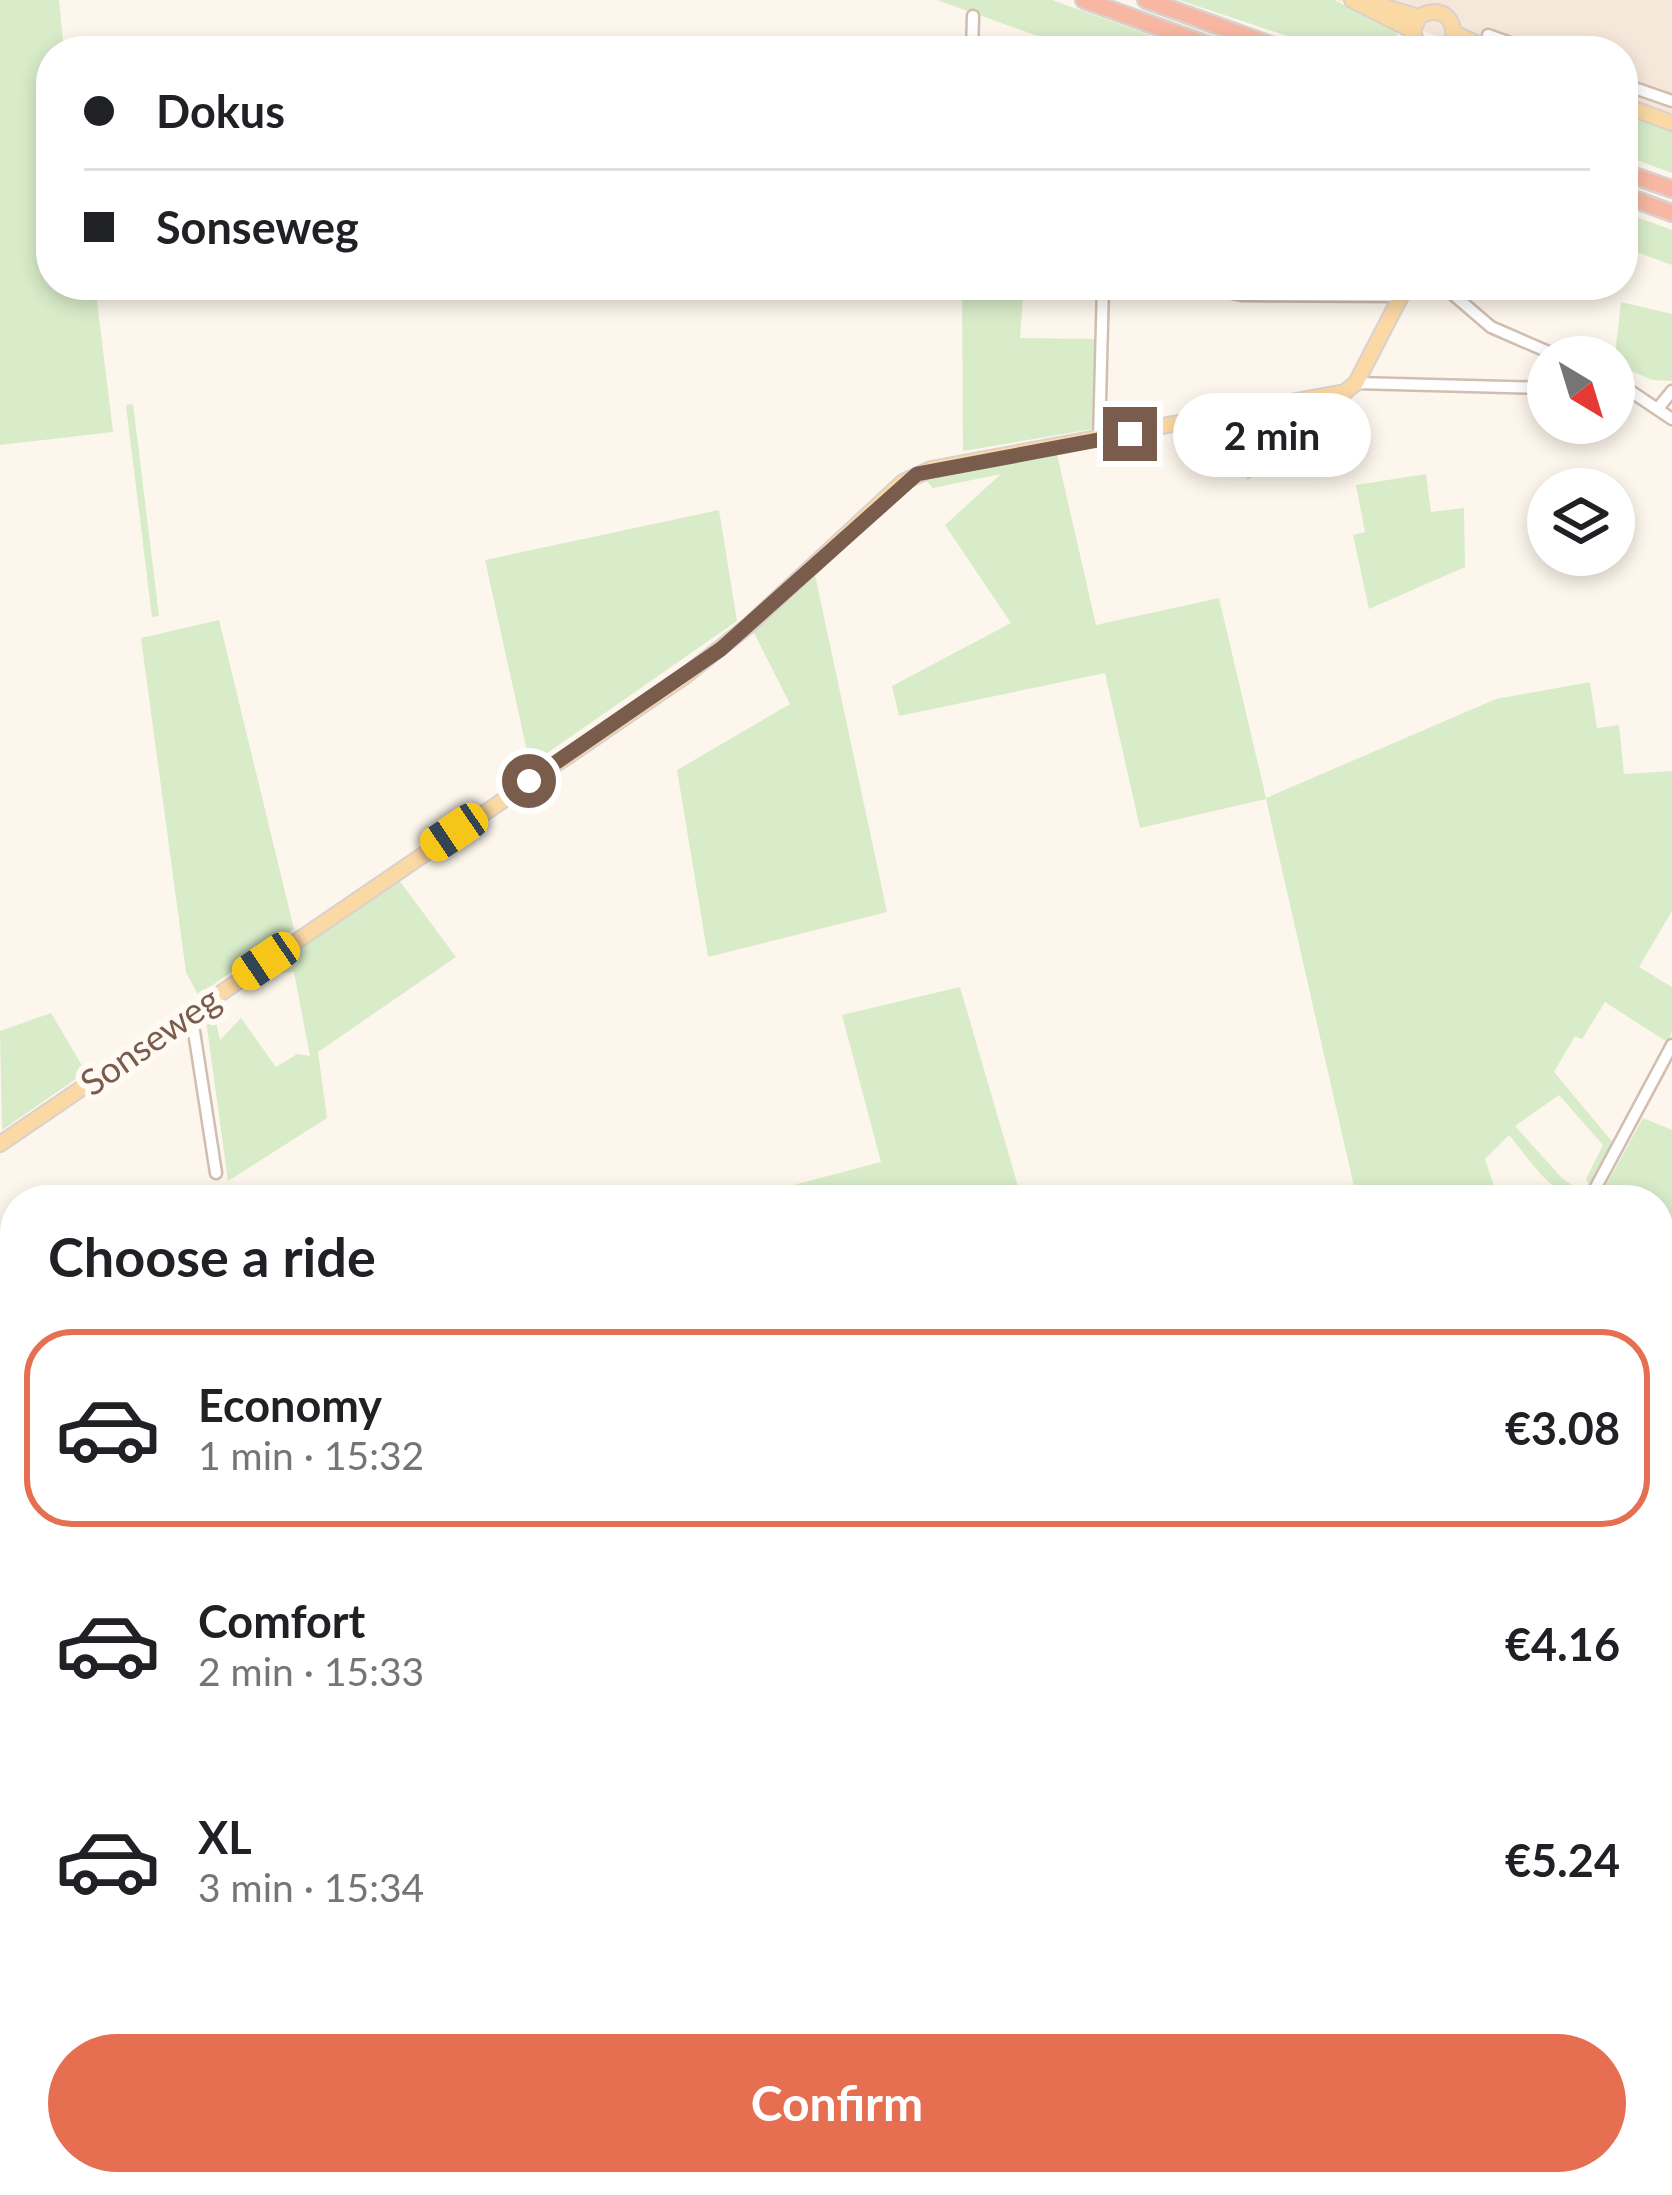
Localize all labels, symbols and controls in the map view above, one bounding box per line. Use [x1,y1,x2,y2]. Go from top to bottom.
text: Dokus [156,84,285,138]
text: Sonseweg [156,200,359,254]
north arrow [1527,336,1635,444]
map controls [1527,336,1635,576]
callout: 2 min [1172,392,1370,476]
route end [1103,407,1157,461]
text: 2 min [1224,412,1320,458]
button: layers [1527,468,1635,576]
route start [502,754,556,808]
car [414,797,494,867]
car [226,926,306,996]
street label: Sonseweg [71,976,228,1104]
text: Choose a ride [48,1224,376,1289]
icon: car [54,1374,162,1482]
text: Economy [198,1378,382,1432]
text: €3.08 [1505,1401,1620,1455]
text: 1 min · 15:32 [198,1432,424,1478]
icon: car [54,1590,162,1698]
text: Comfort [198,1594,365,1648]
text: €4.16 [1505,1617,1620,1671]
text: 2 min · 15:33 [198,1648,424,1694]
icon: car [54,1806,162,1914]
text: XL [198,1810,252,1864]
text: €5.24 [1505,1833,1620,1887]
text: 3 min · 15:34 [198,1864,424,1910]
button: Confirm [48,2034,1626,2172]

